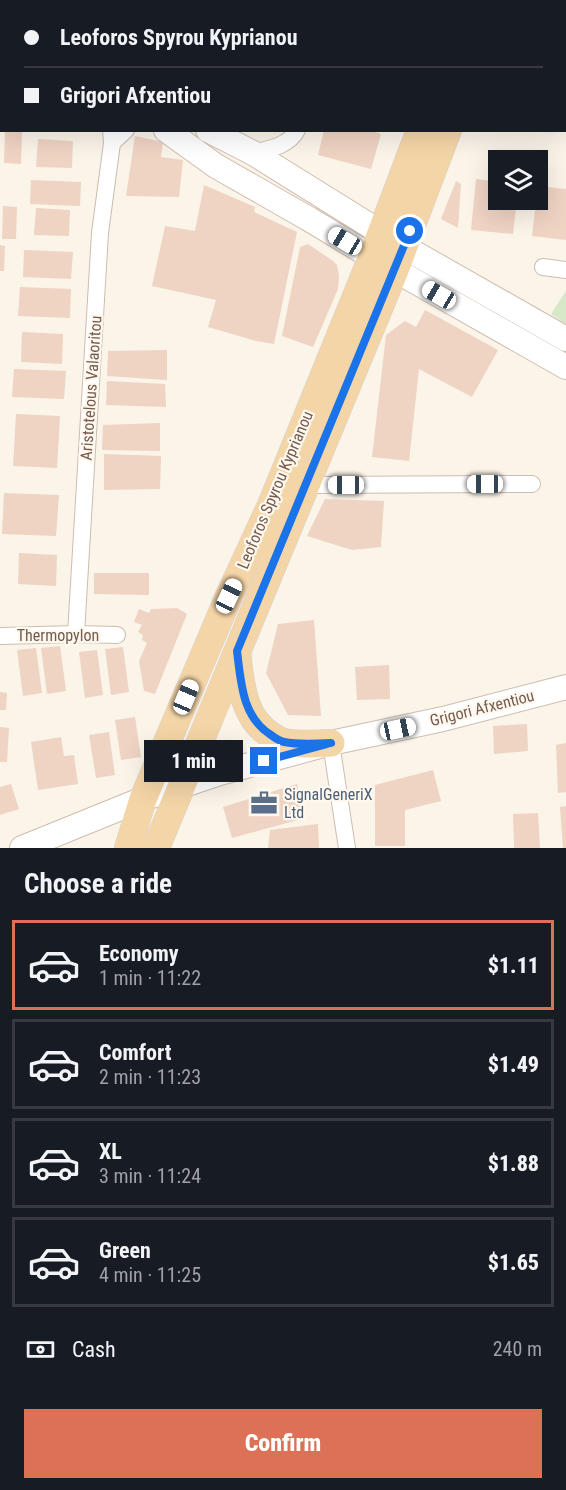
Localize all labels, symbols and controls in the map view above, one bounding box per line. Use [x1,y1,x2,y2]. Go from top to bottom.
text: Leoforos Spyrou Kyprianou [60,25,297,50]
text: Grigori Afxentiou [60,83,211,108]
map controls [488,150,548,210]
button: layers [488,150,548,210]
route start [396,217,423,244]
car [325,224,365,258]
car [419,278,459,312]
street label: Aristotelous Valaoritou [76,315,106,461]
street label: Leoforos Spyrou Kyprianou [233,408,317,572]
car [467,475,503,493]
car [328,476,364,494]
car [213,576,245,616]
street label: Thermopylon [17,626,99,645]
car [171,677,201,717]
street label: Grigori Afxentiou [428,686,536,730]
car [379,716,417,742]
callout: 1 min [144,740,243,782]
route end [250,747,277,774]
text: 1 min [171,749,216,773]
place label: SignalGeneriX Ltd [284,785,373,822]
office icon: SignalGeneriX Ltd [249,788,279,818]
text: Choose a ride [24,868,172,900]
icon: car [27,938,81,992]
text: Economy [99,941,179,966]
text: $1.11 [488,953,539,978]
text: 1 min · 11:22 [99,966,201,990]
icon: car [27,1037,81,1091]
text: Comfort [99,1040,172,1065]
text: $1.49 [488,1052,539,1077]
text: 2 min · 11:23 [99,1065,201,1089]
icon: car [27,1136,81,1190]
text: XL [99,1139,122,1164]
text: $1.88 [488,1151,539,1176]
text: 3 min · 11:24 [99,1164,201,1188]
icon: car [27,1235,81,1289]
text: Green [99,1238,151,1263]
text: $1.65 [488,1250,539,1275]
text: 4 min · 11:25 [99,1263,201,1287]
icon: cash [24,1333,57,1366]
text: Cash [72,1337,116,1362]
text: 240 m [493,1337,542,1361]
button: Confirm [24,1409,542,1478]

